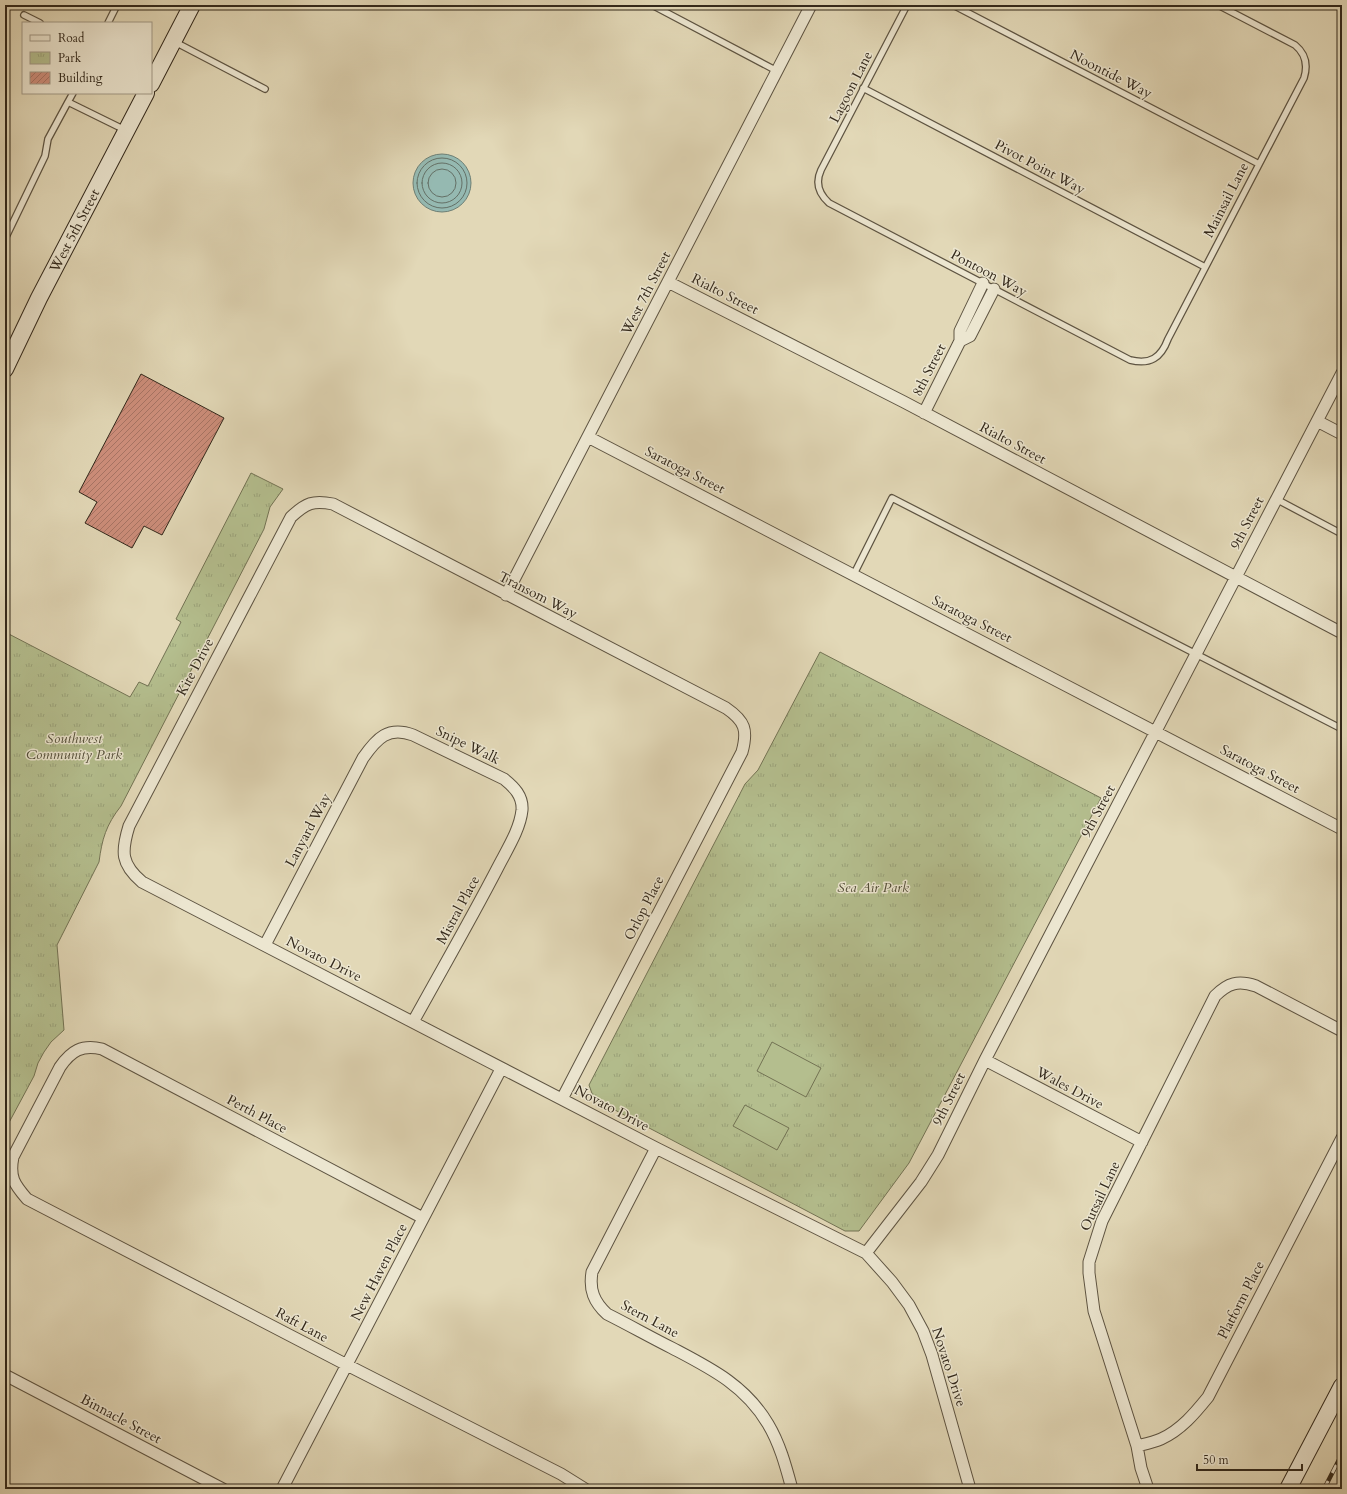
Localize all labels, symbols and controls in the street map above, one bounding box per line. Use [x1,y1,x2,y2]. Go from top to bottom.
legend [22,22,152,94]
text: Road [58,30,85,46]
street label: Noontide Way [1067,45,1156,103]
street label: Lagoon Lane [825,48,877,126]
text: Park [58,50,82,66]
text: Building [58,70,103,86]
street label: Pivot Point Way [991,135,1089,199]
street label: Mainsail Lane [1199,159,1253,241]
street label: West 5th Street [44,185,104,276]
street label: Pontoon Way [947,245,1031,301]
street label: West 7th Street [616,247,675,339]
street label: Rialto Street [688,269,762,319]
street label: 8th Street [908,340,951,400]
street label: Rialto Street [976,418,1050,469]
street label: Saratoga Street [642,442,729,499]
street label: 9th Street [1226,493,1269,553]
street label: Transom Way [495,567,581,623]
street label: Saratoga Street [929,591,1016,648]
street label: Kite Drive [172,635,218,699]
street label: Snipe Walk [433,721,504,769]
park label: Southwest Community Park [26,729,122,764]
street label: Saratoga Street [1217,740,1304,798]
street label: 9th Street [1076,781,1120,840]
street label: Lanyard Way [281,789,336,870]
street label: Mistral Place [432,872,484,948]
street label: Orlop Place [620,872,668,944]
park label: Sea Air Park [837,878,909,897]
street label: Novato Drive [283,932,365,986]
street label: Wales Drive [1032,1062,1107,1114]
street label: 9th Street [928,1069,970,1129]
street label: Novato Drive [571,1080,653,1136]
street label: Perth Place [223,1090,291,1138]
street label: Outsail Lane [1076,1158,1124,1234]
street label: New Haven Place [346,1220,412,1324]
street label: Platform Place [1213,1258,1269,1342]
street label: Stern Lane [618,1296,682,1342]
street label: Raft Lane [272,1303,332,1347]
street label: Novato Drive [927,1325,971,1409]
street label: Binnacle Street [77,1390,165,1449]
scale bar [1197,1446,1302,1472]
text: 50 m [1203,1452,1230,1468]

